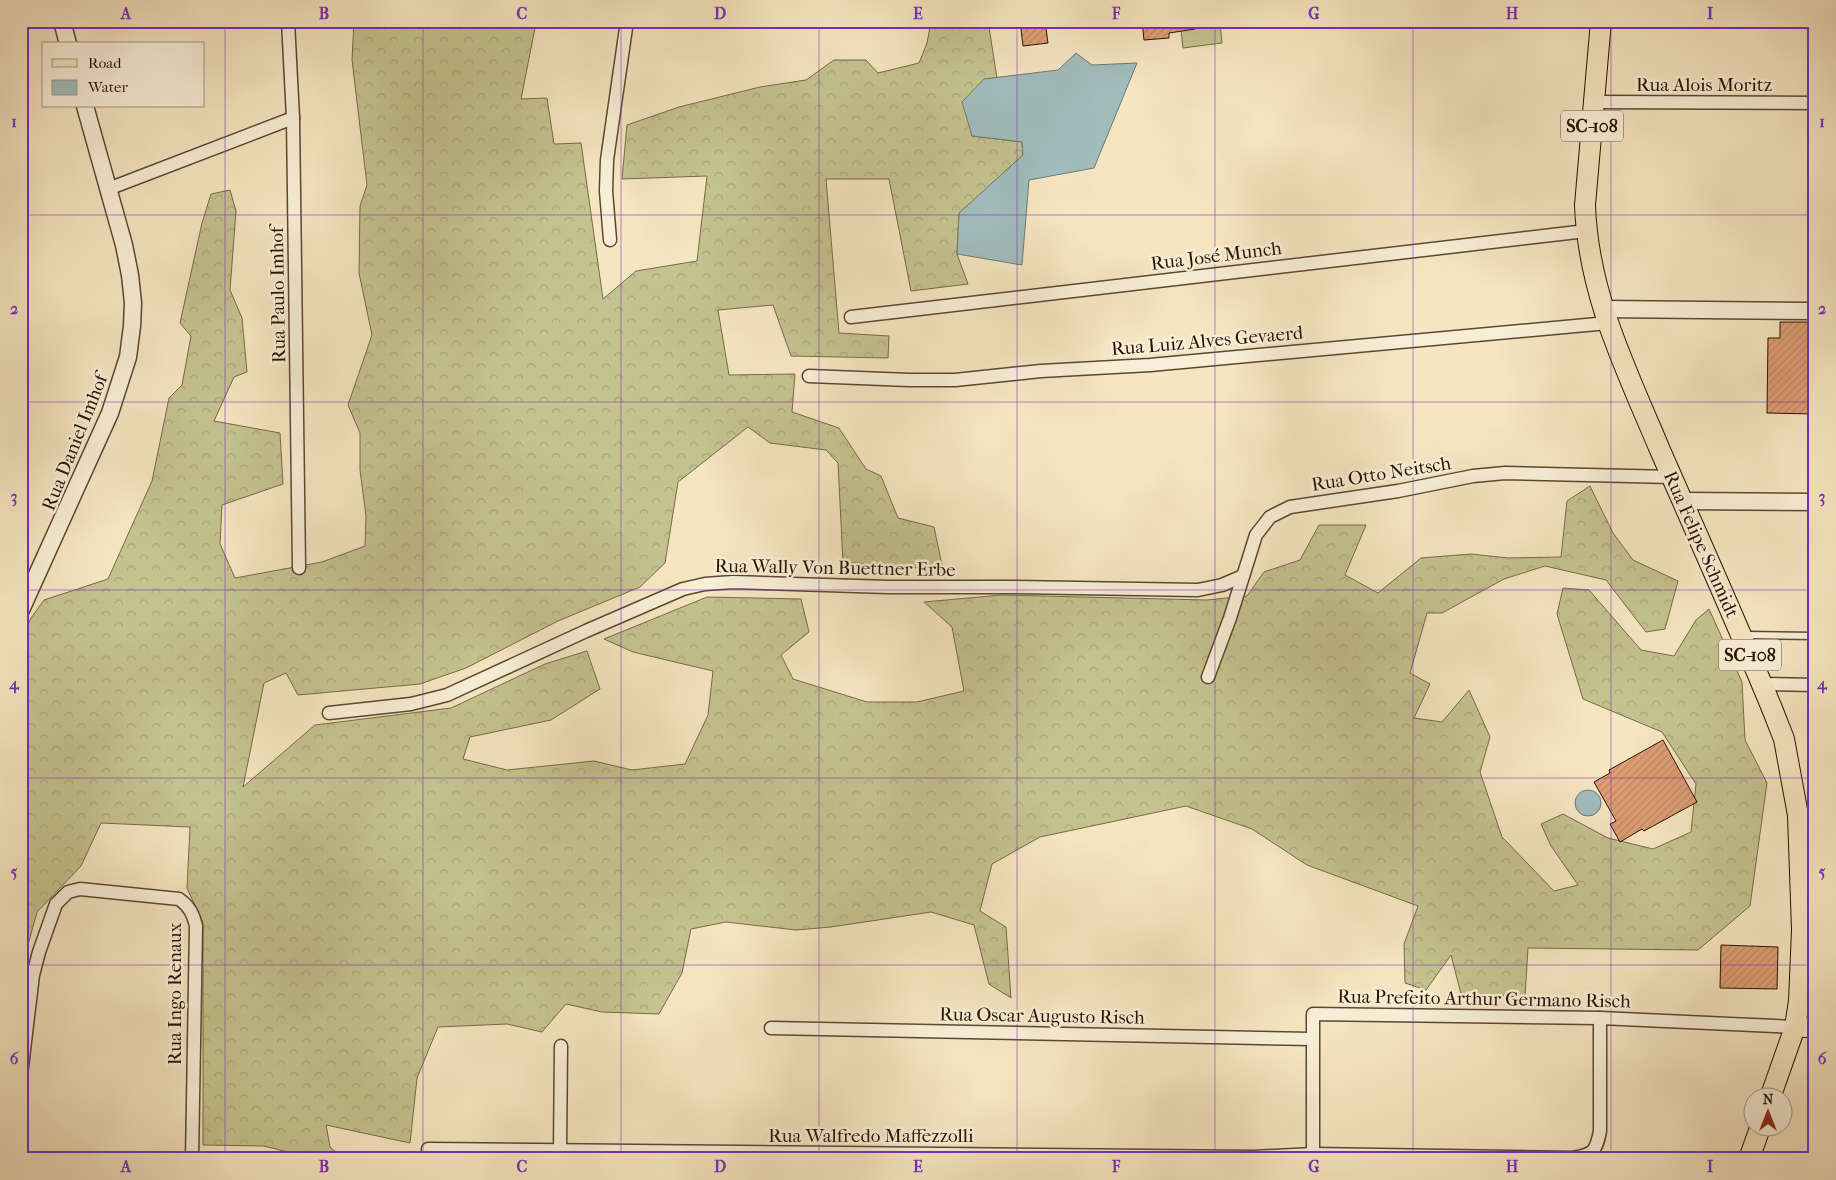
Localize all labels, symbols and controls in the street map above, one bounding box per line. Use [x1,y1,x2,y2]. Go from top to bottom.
text: A [120,4,132,23]
text: B [319,4,329,23]
text: C [517,4,528,23]
text: D [714,4,726,23]
text: E [913,4,923,23]
text: F [1111,4,1121,23]
text: G [1308,4,1320,23]
text: H [1506,4,1519,23]
text: I [1707,4,1714,23]
legend [42,42,205,108]
text: Road [88,54,122,72]
street label: Rua Alois Moritz [1636,74,1772,96]
text: Water [87,78,128,96]
road number: SC-108 [1561,110,1623,142]
text: 1 [11,112,17,131]
text: 1 [1819,112,1825,131]
street label: Rua Paulo Imhof [266,223,290,363]
street label: Rua José Munch [1149,237,1283,275]
text: 2 [10,299,18,318]
text: 2 [1818,299,1826,318]
street label: Rua Luiz Alves Gevaerd [1110,322,1305,360]
street label: Rua Daniel Imhof [38,368,114,514]
street label: Rua Otto Neitsch [1310,452,1453,496]
street label: Rua Felipe Schmidt [1659,468,1743,621]
text: 3 [11,487,17,507]
text: 3 [1819,487,1825,507]
street label: Rua Wally Von Buettner Erbe [714,555,956,581]
road number: SC-108 [1719,640,1781,670]
text: 4 [8,674,20,694]
text: 4 [1816,674,1828,694]
text: 5 [11,862,18,881]
text: 5 [1819,862,1826,881]
street label: Rua Ingo Renaux [164,923,186,1065]
street label: Rua Prefeito Arthur Germano Risch [1337,985,1631,1013]
street label: Rua Oscar Augusto Risch [939,1003,1145,1029]
text: 6 [10,1049,19,1068]
text: 6 [1818,1049,1827,1068]
north arrow [1744,1088,1794,1138]
text: N [1763,1091,1774,1108]
street label: Rua Walfredo Maffezzolli [768,1125,974,1147]
text: A [120,1157,132,1176]
text: B [319,1157,329,1176]
text: C [517,1157,528,1176]
text: D [714,1157,726,1176]
text: E [913,1157,923,1176]
text: F [1111,1157,1121,1176]
text: G [1308,1157,1320,1176]
text: H [1506,1157,1519,1176]
text: I [1707,1157,1714,1176]

